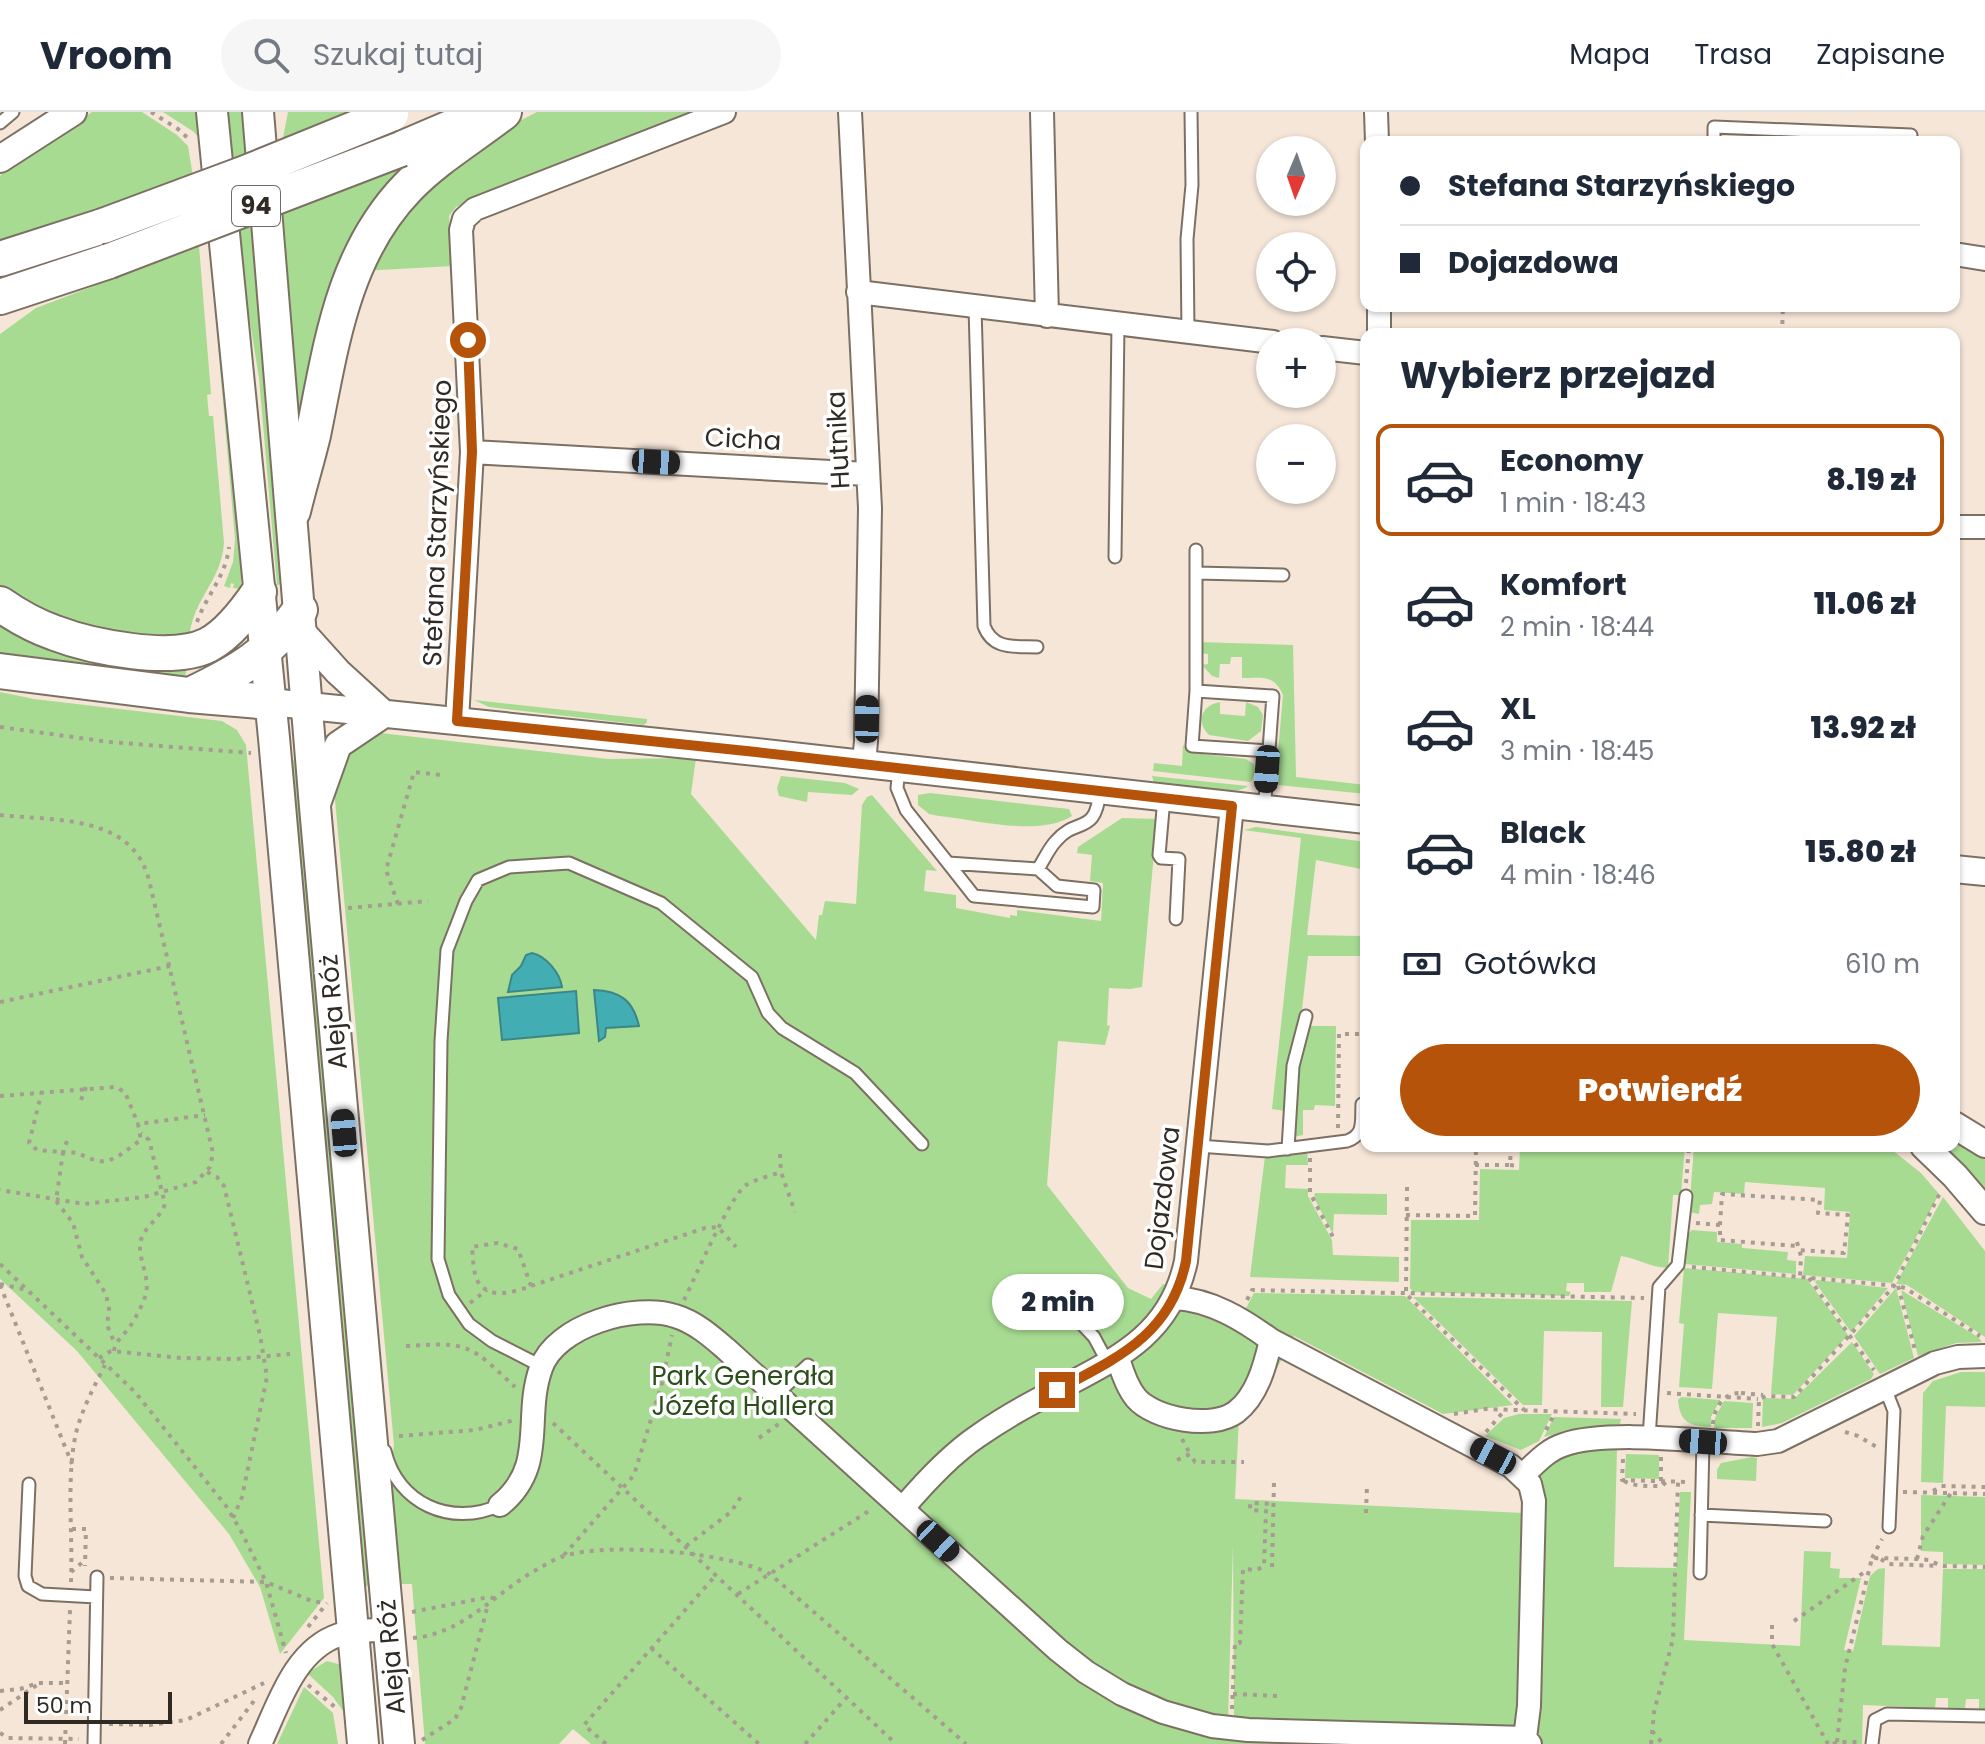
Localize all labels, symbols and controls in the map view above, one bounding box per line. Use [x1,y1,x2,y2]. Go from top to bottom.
search box [221,19,781,91]
text: Vroom [40,29,173,82]
icon: search [249,33,293,77]
text: Szukaj tutaj [313,33,483,76]
text: Mapa [1569,35,1650,74]
text: Trasa [1694,35,1772,74]
text: Zapisane [1816,35,1945,74]
north arrow [1256,136,1336,216]
map controls [1256,136,1336,504]
text: Stefana Starzyńskiego [1448,164,1795,207]
road number: 94 [232,186,280,226]
button: locate [1256,232,1336,312]
text: Dojazdowa [1448,241,1619,284]
route start [450,322,486,358]
button: + [1256,328,1336,408]
text: Wybierz przejazd [1400,350,1716,401]
street label: Stefana Starzyńskiego [414,379,460,667]
street label: Hutnika [817,390,859,490]
street label: Cicha [704,419,782,459]
button: − [1256,424,1336,504]
text: Economy [1500,439,1644,482]
icon: car [1404,444,1476,516]
car [631,449,681,475]
text: 8.19 zł [1826,458,1916,501]
text: 1 min · 18:43 [1500,485,1646,521]
text: Komfort [1500,563,1627,606]
icon: car [1404,568,1476,640]
text: 11.06 zł [1814,582,1916,625]
text: 2 min · 18:44 [1500,609,1654,645]
text: XL [1500,687,1536,730]
icon: car [1404,692,1476,764]
car [855,695,879,743]
text: 13.92 zł [1810,706,1916,749]
text: 3 min · 18:45 [1500,733,1654,769]
car [1253,744,1281,794]
text: Black [1500,811,1586,854]
icon: car [1404,816,1476,888]
text: 15.80 zł [1805,830,1916,873]
text: 4 min · 18:46 [1500,857,1656,893]
icon: cash [1400,942,1444,986]
text: Gotówka [1464,942,1597,985]
text: 610 m [1845,946,1920,982]
street label: Aleja Róż [310,953,356,1071]
button: Potwierdź [1400,1044,1920,1136]
car [330,1108,358,1158]
street label: Dojazdowa [1135,1124,1189,1272]
callout: 2 min [991,1274,1123,1330]
text: 2 min [1021,1284,1095,1320]
park label: Park Generała Józefa Hallera [651,1358,835,1424]
route end [1039,1372,1075,1408]
car [1678,1428,1728,1456]
car [1466,1434,1520,1478]
car [912,1516,964,1566]
street label: Aleja Róż [368,1598,414,1716]
scale bar [24,1688,172,1724]
text: 50 m [36,1690,92,1721]

